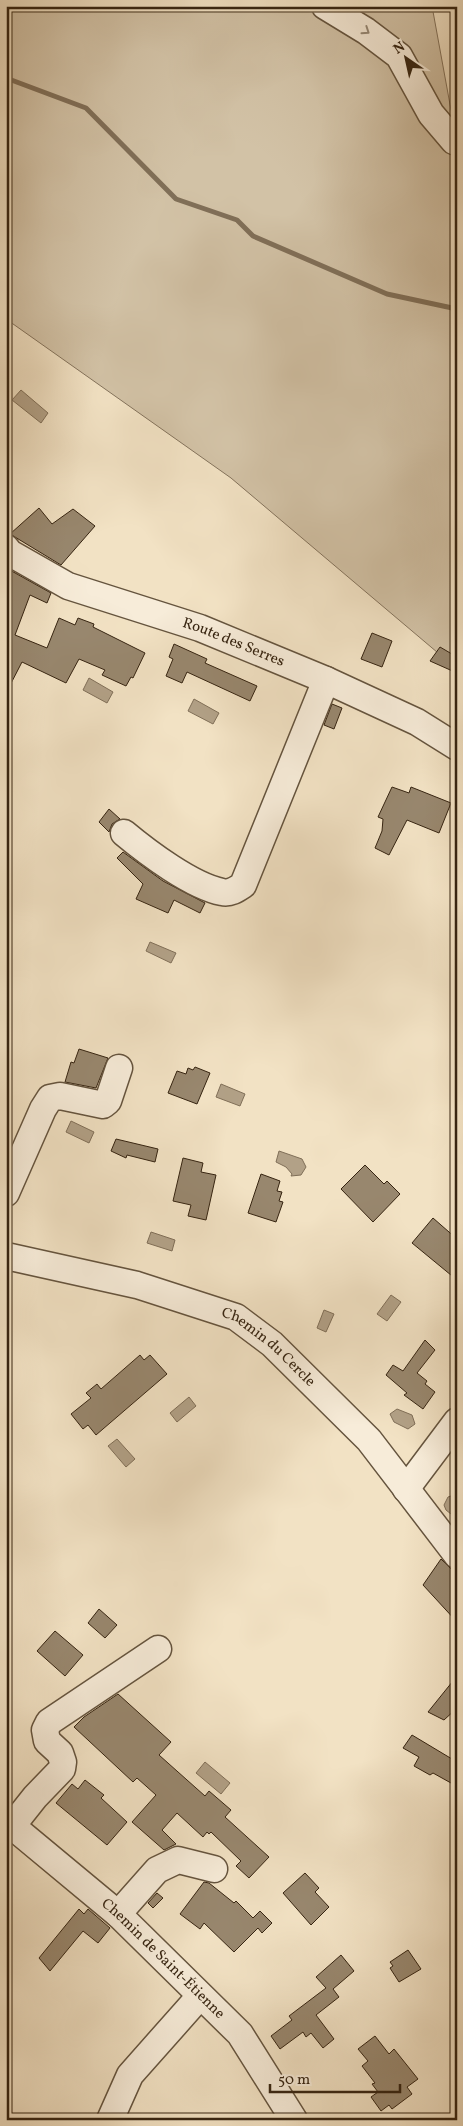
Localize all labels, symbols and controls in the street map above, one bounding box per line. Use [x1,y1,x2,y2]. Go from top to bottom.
one-way arrow [361,25,370,35]
north arrow [380,32,430,82]
text: N [390,38,409,59]
street label: Route des Serres [180,613,288,672]
street label: Chemin du Cercle [219,1303,320,1392]
street label: Chemin de Saint-Étienne [96,1894,230,2024]
scale bar [270,2061,400,2093]
text: 50 m [278,2070,310,2091]

